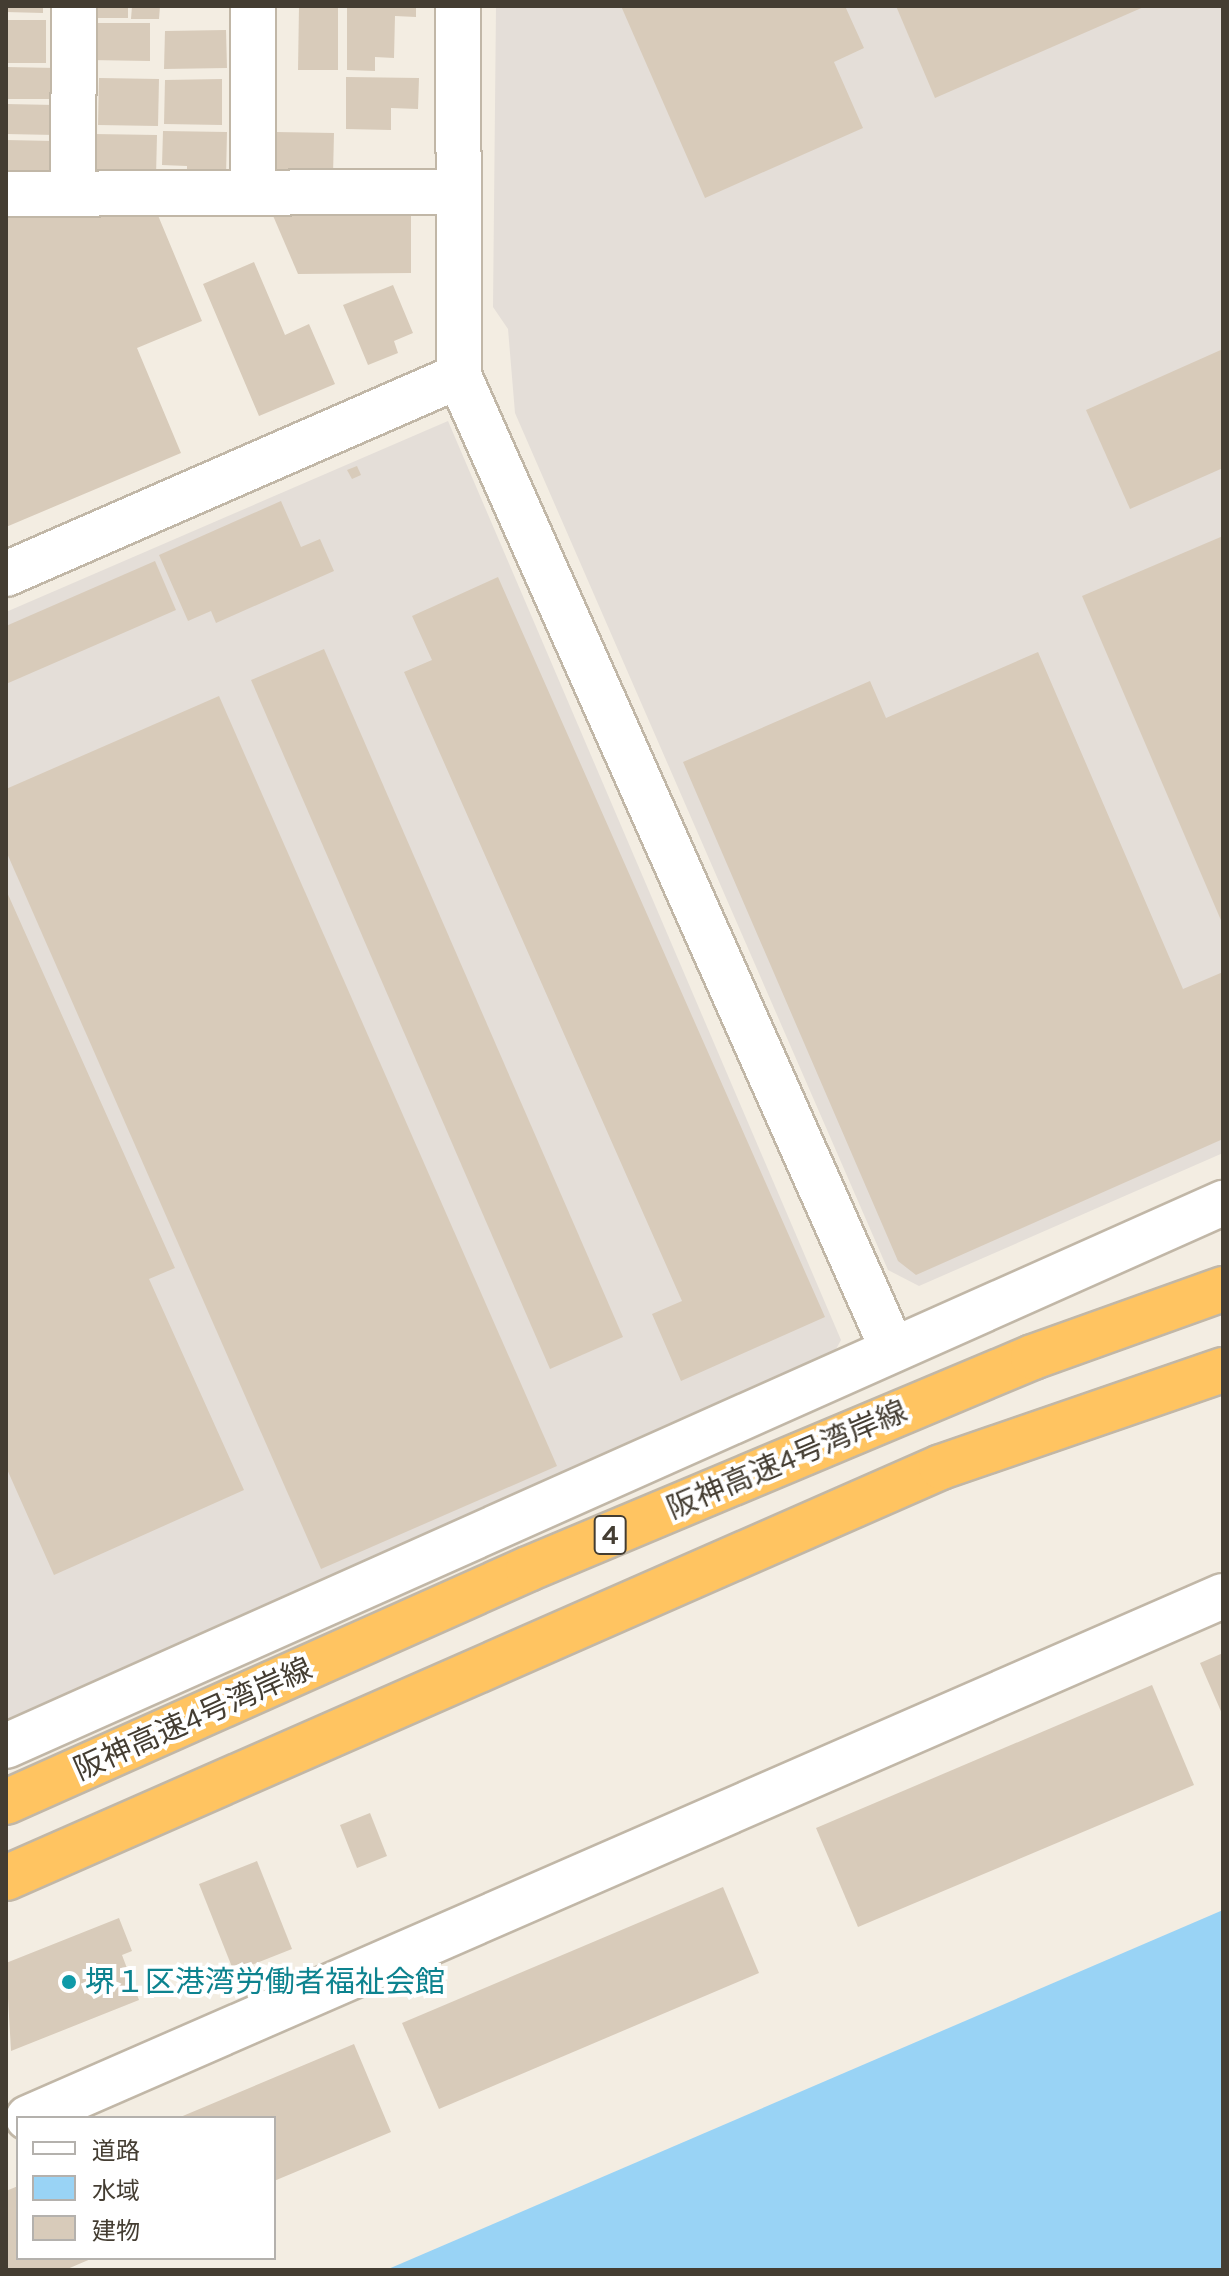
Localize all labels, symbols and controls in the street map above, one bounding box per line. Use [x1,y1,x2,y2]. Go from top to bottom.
street label: 阪神高速4号湾岸線 [662,1393,912,1527]
road number: 4 [592,1511,628,1559]
street label: 阪神高速4号湾岸線 [68,1650,318,1788]
place label: 堺１区港湾労働者福祉会館 [85,1964,445,2000]
marker: 堺１区港湾労働者福祉会館 [60,1973,78,1991]
legend [16,2116,276,2260]
text: 道路 [92,2137,140,2165]
text: 水域 [92,2177,140,2205]
text: 建物 [92,2217,140,2245]

